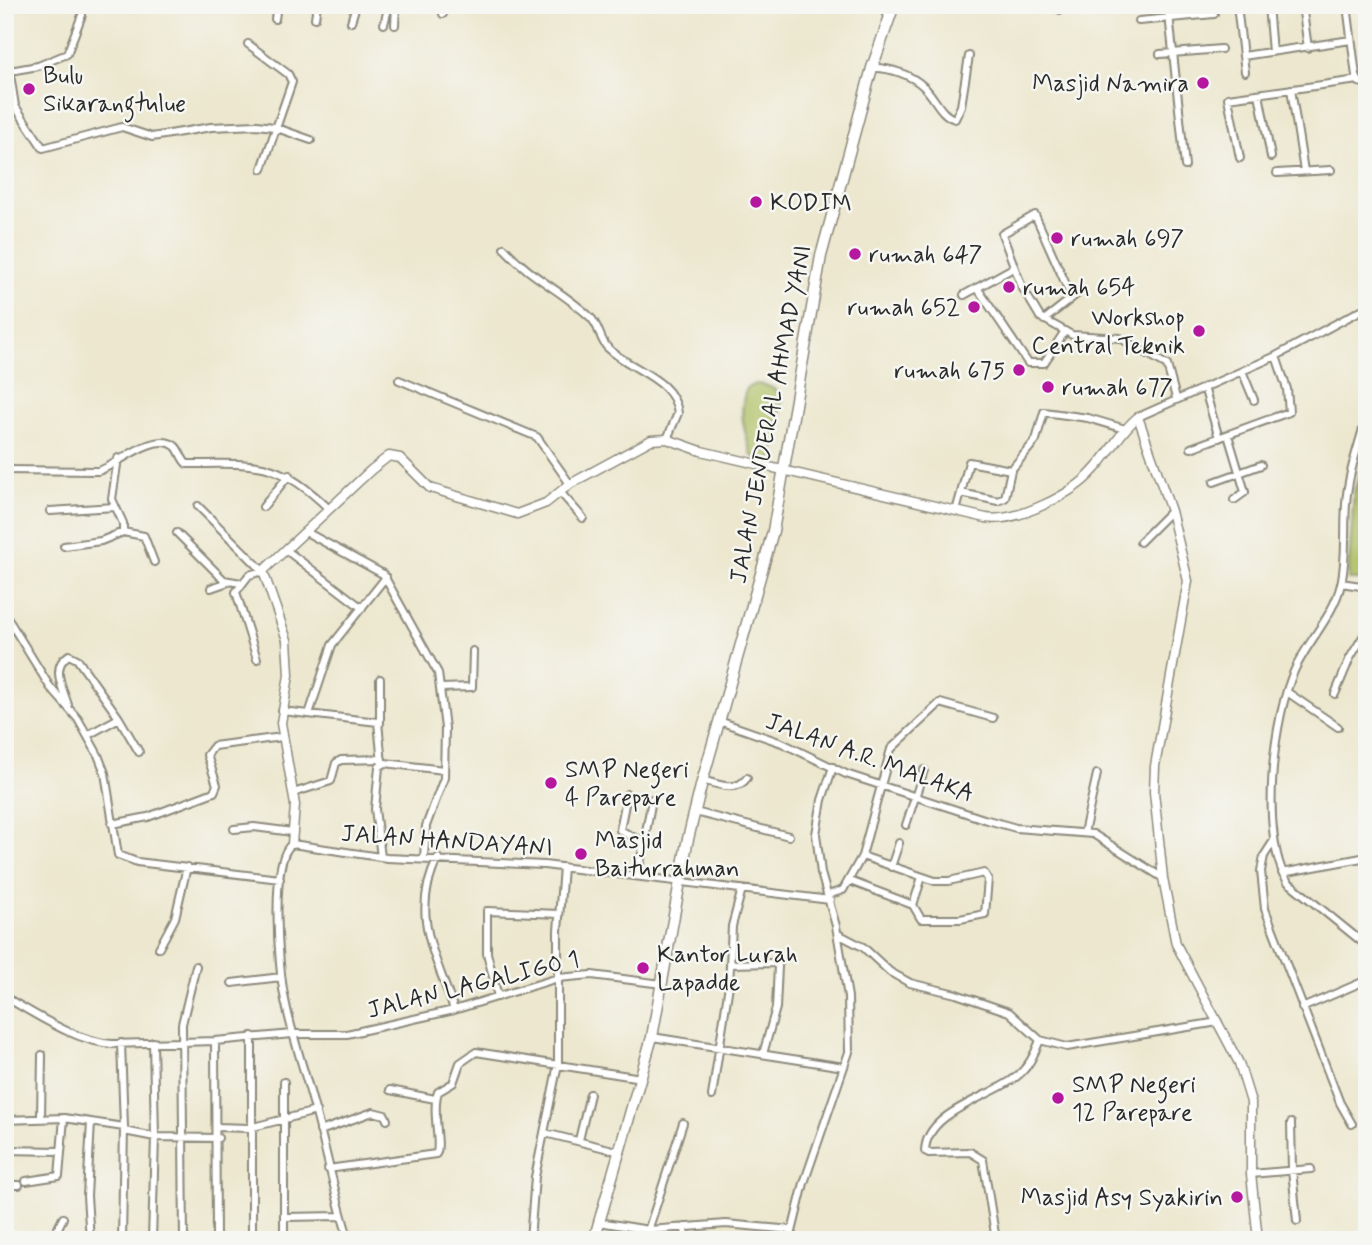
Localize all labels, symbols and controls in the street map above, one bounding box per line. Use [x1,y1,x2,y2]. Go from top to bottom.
place label: Bulu Sikarangtulue [43,61,186,123]
place label: Masjid Namira [1032,69,1189,100]
marker: Masjid Namira [1195,75,1211,91]
marker: Bulu Sikarangtulue [21,81,37,97]
place label: KODIM [770,188,852,219]
marker: KODIM [748,194,764,210]
place label: rumah 697 [1071,224,1184,255]
marker: rumah 697 [1049,230,1065,246]
place label: rumah 647 [869,240,982,271]
street label: JALAN JENDERAL AHMAD YANI [723,242,820,586]
marker: rumah 647 [847,246,863,262]
place label: rumah 654 [1023,273,1135,304]
marker: rumah 654 [1001,279,1017,295]
place label: rumah 652 [847,293,960,324]
marker: rumah 652 [966,299,982,315]
place label: Workshop Central Teknik [1032,303,1185,362]
marker: Workshop Central Teknik [1191,323,1207,339]
place label: rumah 675 [894,356,1005,387]
marker: rumah 675 [1011,362,1027,378]
place label: rumah 677 [1062,373,1173,404]
marker: rumah 677 [1040,379,1056,395]
street label: JALAN A.R. MALAKA [761,706,978,810]
place label: SMP Negeri 4 Parepare [565,755,689,814]
marker: SMP Negeri 4 Parepare [543,775,559,791]
street label: JALAN HANDAYANI [340,819,554,864]
place label: Masjid Baiturrahman [595,826,739,885]
marker: Masjid Baiturrahman [573,846,589,862]
place label: Kantor Lurah Lapadde [657,940,798,999]
street label: JALAN LAGALIGO 1 [364,944,582,1027]
marker: Kantor Lurah Lapadde [635,960,651,976]
place label: SMP Negeri 12 Parepare [1072,1070,1196,1129]
marker: SMP Negeri 12 Parepare [1050,1090,1066,1106]
place label: Masjid Asy Syakirin [1021,1183,1223,1214]
marker: Masjid Asy Syakirin [1229,1189,1245,1205]

